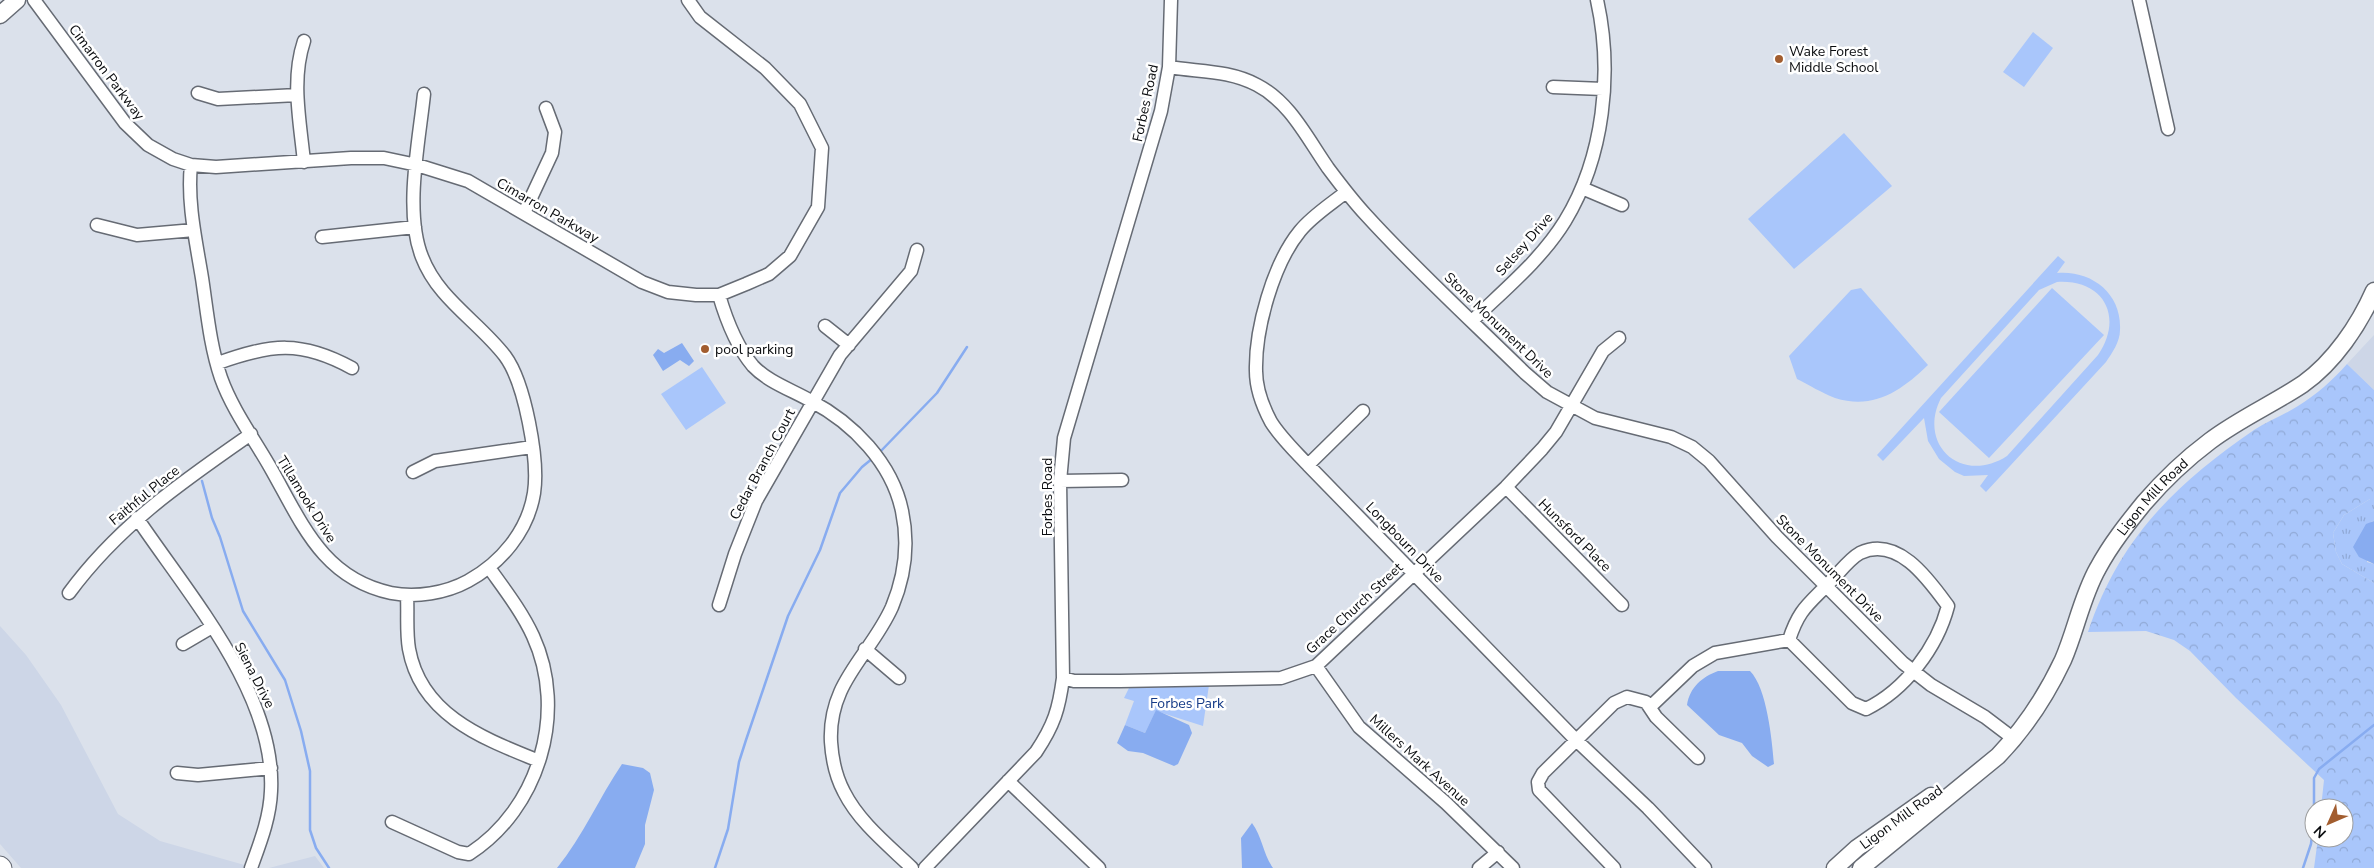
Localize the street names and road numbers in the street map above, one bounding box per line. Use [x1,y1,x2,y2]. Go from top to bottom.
street label: Cimarron Parkway [64,21,149,125]
street label: Forbes Road [1128,63,1163,144]
street label: Cimarron Parkway [493,173,603,248]
street label: Selsey Drive [1492,209,1557,280]
street label: Stone Monument Drive [1440,268,1557,383]
street label: Cedar Branch Court [725,405,800,523]
street label: Tillamook Drive [272,452,341,546]
street label: Ligon Mill Road [2113,454,2192,540]
street label: Forbes Road [1038,458,1057,536]
street label: Faithful Place [105,461,183,530]
street label: Hunsford Place [1534,495,1615,576]
street label: Longbourn Drive [1361,498,1448,587]
street label: Stone Monument Drive [1772,510,1888,626]
street label: Grace Church Street [1302,558,1407,658]
street label: Siena Drive [230,639,279,711]
street label: Millers Mark Avenue [1365,710,1474,811]
street label: Ligon Mill Road [1856,781,1947,854]

